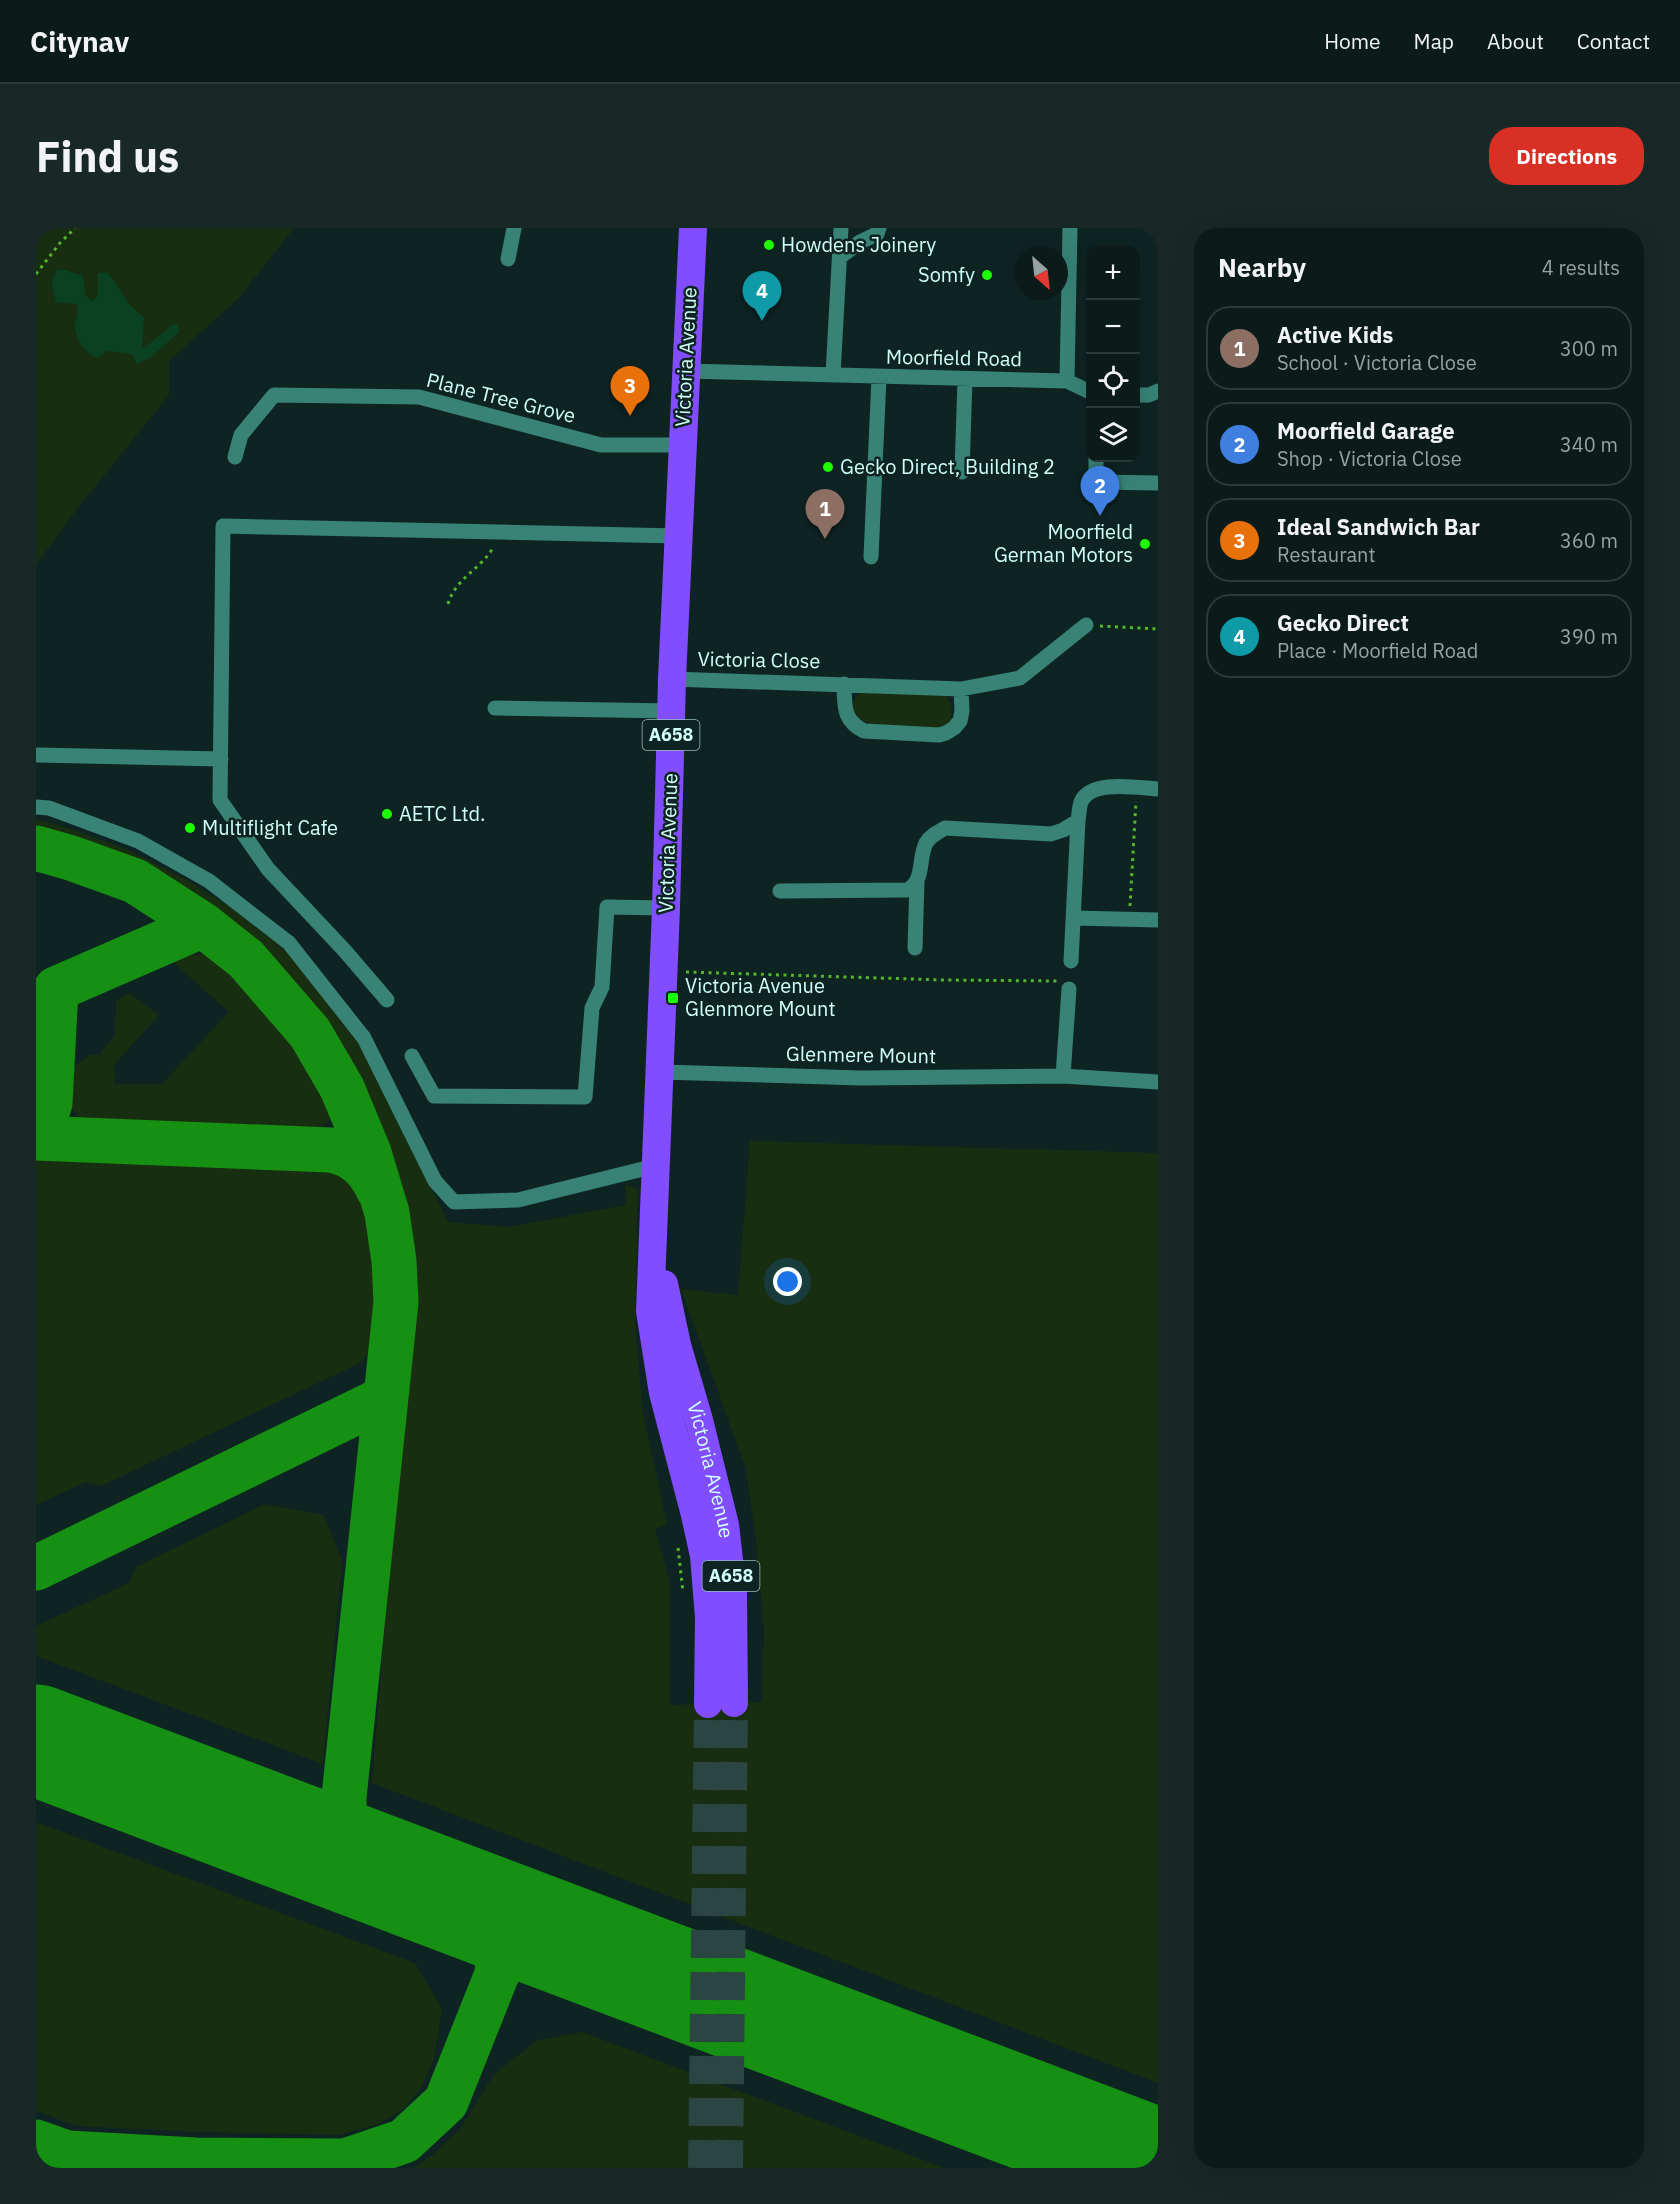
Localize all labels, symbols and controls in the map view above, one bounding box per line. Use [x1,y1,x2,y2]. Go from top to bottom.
text: Citynav [30,23,129,60]
text: Home [1324,27,1381,55]
text: Map [1414,27,1454,55]
text: About [1487,27,1544,55]
text: Contact [1577,27,1650,55]
button: Directions [1489,127,1644,185]
text: Find us [36,129,179,184]
place label: Howdens Joinery [781,231,936,258]
marker: Howdens Joinery [762,238,776,252]
north arrow [1014,246,1068,300]
map controls [1086,246,1140,462]
button: + [1086,246,1140,300]
text: Nearby [1218,250,1306,284]
text: 4 results [1542,254,1620,281]
place label: Somfy [918,261,975,288]
marker: Somfy [980,268,994,282]
pin: 4 [742,272,782,321]
street label: Victoria Avenue [668,286,703,428]
button: − [1086,300,1140,354]
text: Active Kids [1277,320,1393,349]
text: 1 [1234,335,1246,362]
text: 300 m [1560,335,1618,362]
street label: Moorfield Road [886,343,1022,372]
text: School · Victoria Close [1277,349,1477,376]
button: locate [1086,354,1140,408]
street label: Plane Tree Grove [424,366,578,429]
pin: 3 [610,366,650,416]
button: layers [1086,408,1140,462]
text: Moorfield Garage [1277,416,1455,445]
text: 2 [1234,431,1246,458]
text: 340 m [1560,431,1618,458]
text: Shop · Victoria Close [1277,445,1462,472]
place label: Gecko Direct, Building 2 [840,453,1055,480]
marker: Gecko Direct, Building 2 [821,460,835,474]
pin: 2 [1080,466,1120,516]
pin: 1 [806,490,844,539]
text: Ideal Sandwich Bar [1277,512,1480,541]
place label: Moorfield German Motors [994,518,1133,568]
text: 3 [1234,527,1246,554]
text: 360 m [1560,527,1618,554]
marker: Moorfield German Motors [1138,537,1152,551]
text: Restaurant [1277,541,1375,568]
text: Gecko Direct [1277,608,1409,637]
text: 4 [1234,623,1246,650]
text: 390 m [1560,623,1618,650]
text: Place · Moorfield Road [1277,637,1478,664]
street label: Victoria Close [697,645,821,674]
road number: A658 [642,720,700,750]
street label: Victoria Avenue [652,773,683,913]
place label: AETC Ltd. [399,800,485,827]
marker: AETC Ltd. [380,807,394,821]
place label: Multiflight Cafe [202,814,338,841]
marker: Multiflight Cafe [183,821,197,835]
place label: Victoria Avenue Glenmore Mount [685,972,835,1022]
marker: Victoria Avenue Glenmore Mount [666,991,680,1005]
street label: Glenmere Mount [786,1040,936,1069]
your location [773,1267,802,1296]
street label: Victoria Avenue [681,1398,740,1540]
road number: A658 [702,1561,760,1591]

